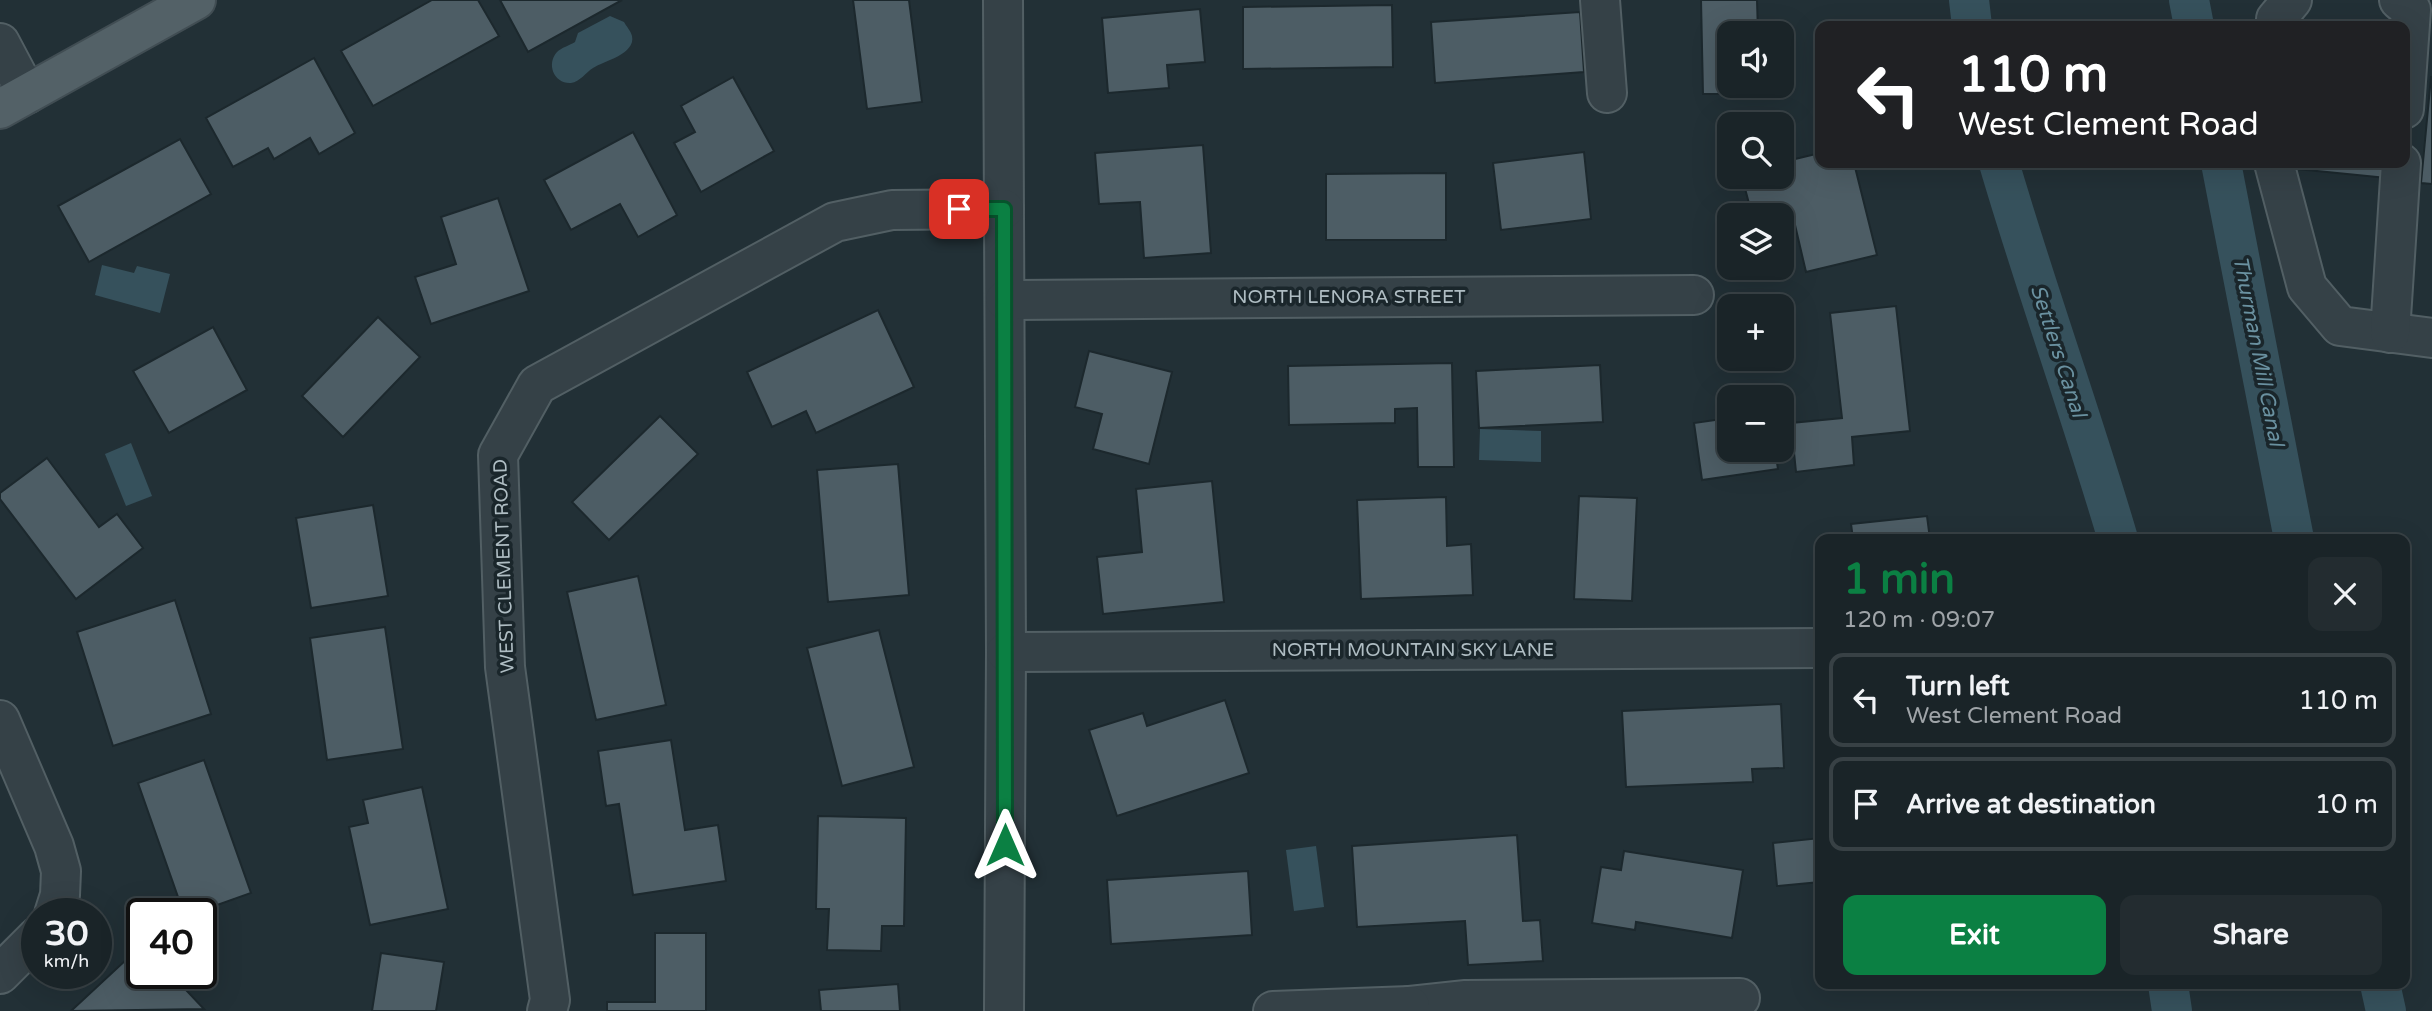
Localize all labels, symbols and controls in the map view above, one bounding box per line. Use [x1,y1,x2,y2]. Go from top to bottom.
map controls [1717,21,1794,462]
button: sound [1717,21,1794,98]
text: 110 m [1958,46,2108,105]
icon: left [1843,49,1934,140]
text: West Clement Road [1958,106,2259,144]
button: search [1717,112,1794,189]
pin [929,179,989,239]
icon: arrive [940,190,978,228]
button: layers [1717,203,1794,280]
water label: Thurman Mill Canal [2227,254,2289,451]
water label: Settlers Canal [2025,282,2092,423]
street label: NORTH LENORA STREET [1232,286,1466,308]
button: + [1717,294,1794,371]
button: − [1717,385,1794,462]
street label: WEST CLEMENT ROAD [489,458,519,674]
text: 1 min [1843,554,1955,605]
button: close [2308,557,2382,631]
text: 120 m · 09:07 [1843,606,1995,634]
street label: NORTH MOUNTAIN SKY LANE [1272,639,1554,661]
text: Turn left [1906,671,2009,702]
icon: left [1847,681,1885,719]
text: 110 m [2298,685,2378,716]
text: West Clement Road [1906,702,2122,730]
icon: arrive [1847,785,1885,823]
text: Arrive at destination [1906,789,2156,820]
text: 10 m [2315,789,2378,820]
position arrow [968,808,1042,882]
button: Exit [1843,895,2106,975]
button: Share [2120,895,2382,975]
speed limit sign: 40 [126,898,217,989]
text: 30 [45,913,88,955]
text: km/h [44,950,89,972]

